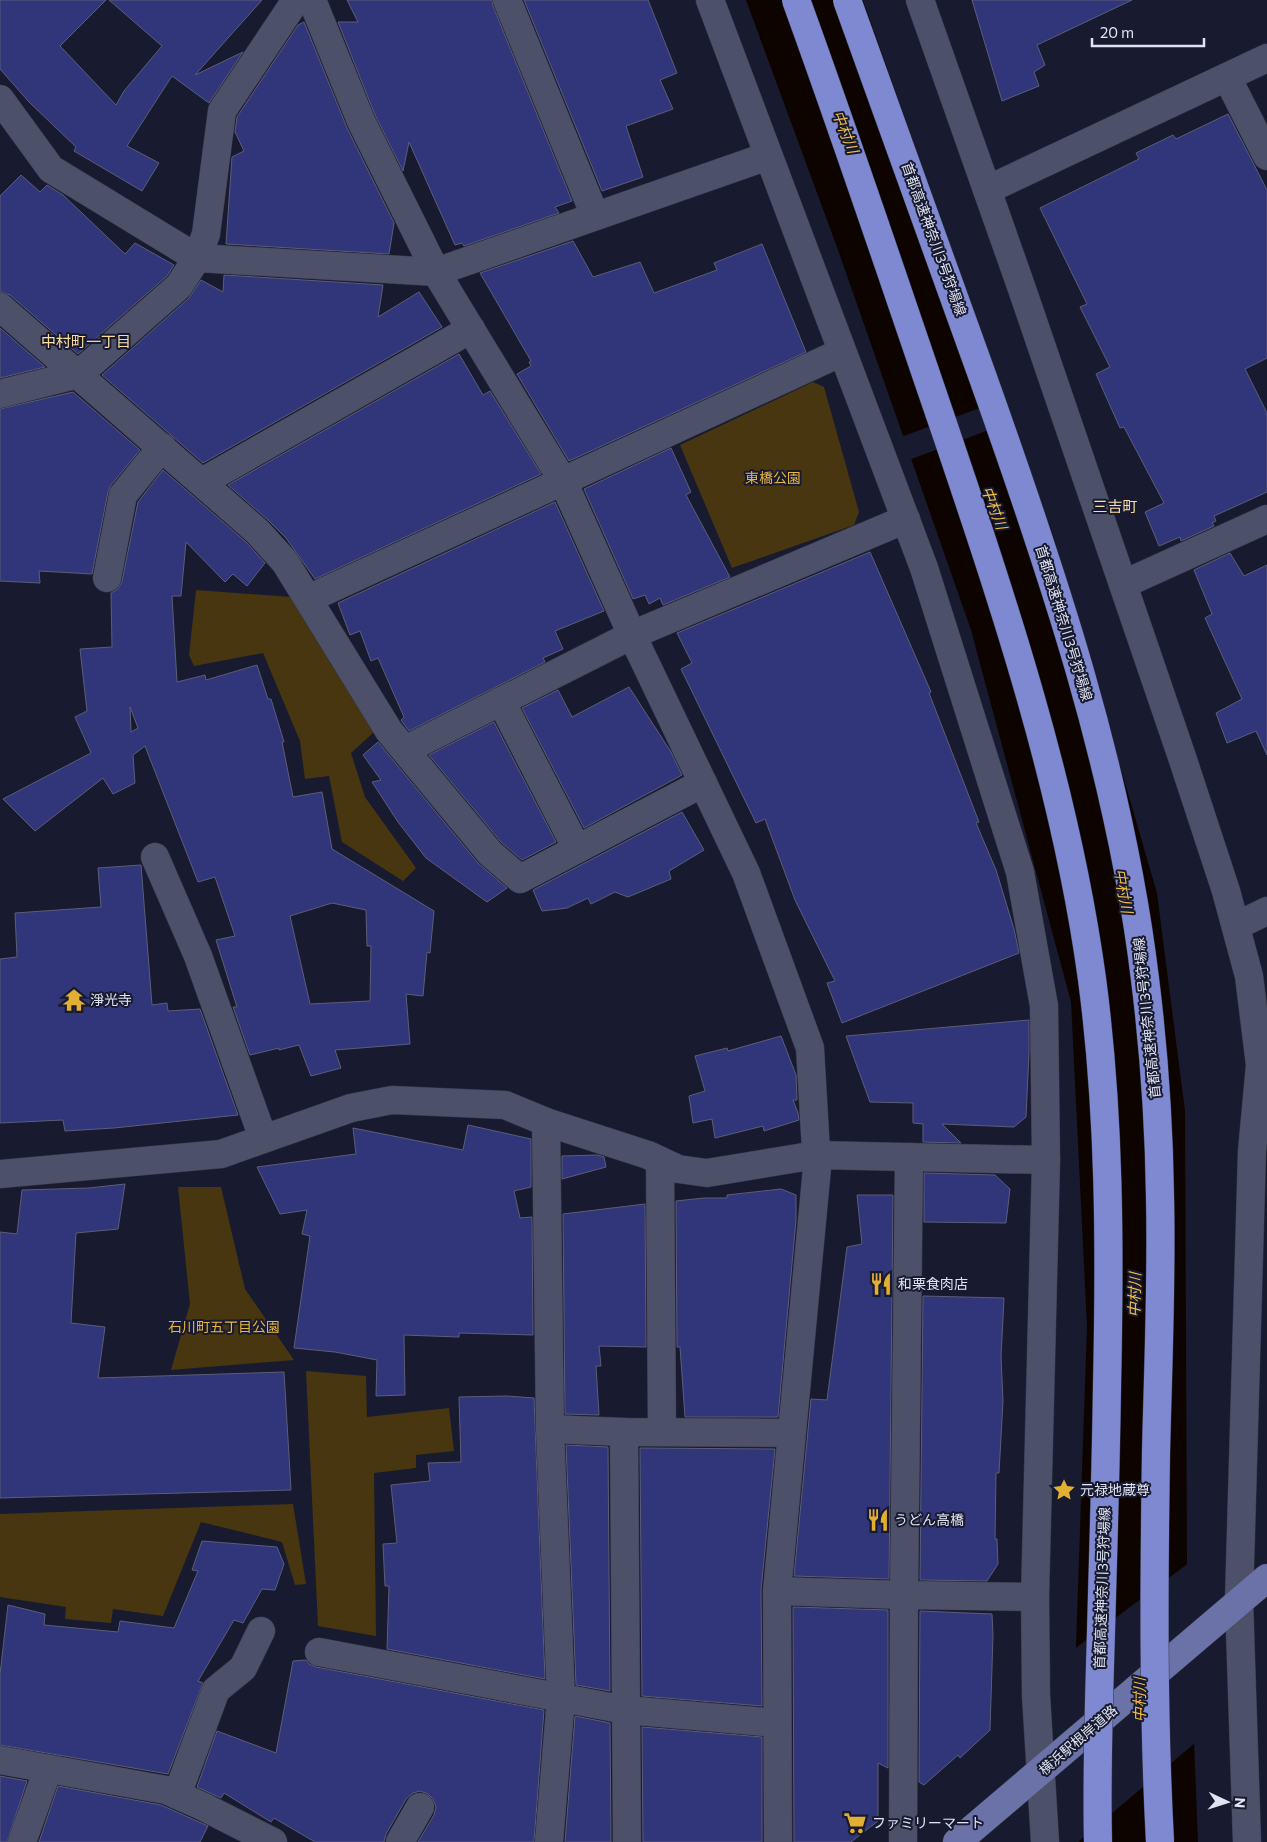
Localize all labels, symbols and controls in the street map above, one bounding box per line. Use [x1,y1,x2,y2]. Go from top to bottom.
scale bar [1092,15,1204,47]
text: 20 m [1100,23,1134,41]
water label: 中村川 [829,107,863,158]
street label: 首都高速神奈川3号狩場線 [899,160,970,318]
district label: 中村町一丁目 [41,332,131,350]
park label: 東橋公園 [745,469,801,486]
water label: 中村川 [978,483,1012,534]
district label: 三吉町 [1092,497,1138,515]
street label: 首都高速神奈川3号狩場線 [1033,543,1096,703]
water label: 中村川 [1111,867,1137,917]
street label: 首都高速神奈川3号狩場線 [1130,937,1163,1099]
temple icon: 淨光寺 [61,987,87,1013]
place label: 淨光寺 [90,991,132,1008]
water label: 中村川 [1125,1270,1143,1318]
restaurant icon: 和栗食肉店 [868,1271,894,1297]
place label: 和栗食肉店 [898,1275,968,1292]
park label: 石川町五丁目公園 [168,1318,280,1335]
place icon: 元禄地蔵尊 [1051,1477,1077,1503]
place label: 元禄地蔵尊 [1080,1481,1150,1498]
restaurant icon: うどん高橋 [865,1507,891,1533]
street label: 首都高速神奈川3号狩場線 [1090,1507,1113,1669]
place label: うどん高橋 [894,1511,964,1528]
water label: 中村川 [1130,1676,1148,1723]
street label: 横浜駅根岸道路 [1035,1701,1120,1778]
north arrow [1202,1777,1252,1827]
text: N [1232,1797,1249,1809]
supermarket icon: ファミリーマート [842,1810,868,1836]
place label: ファミリーマート [872,1814,984,1831]

